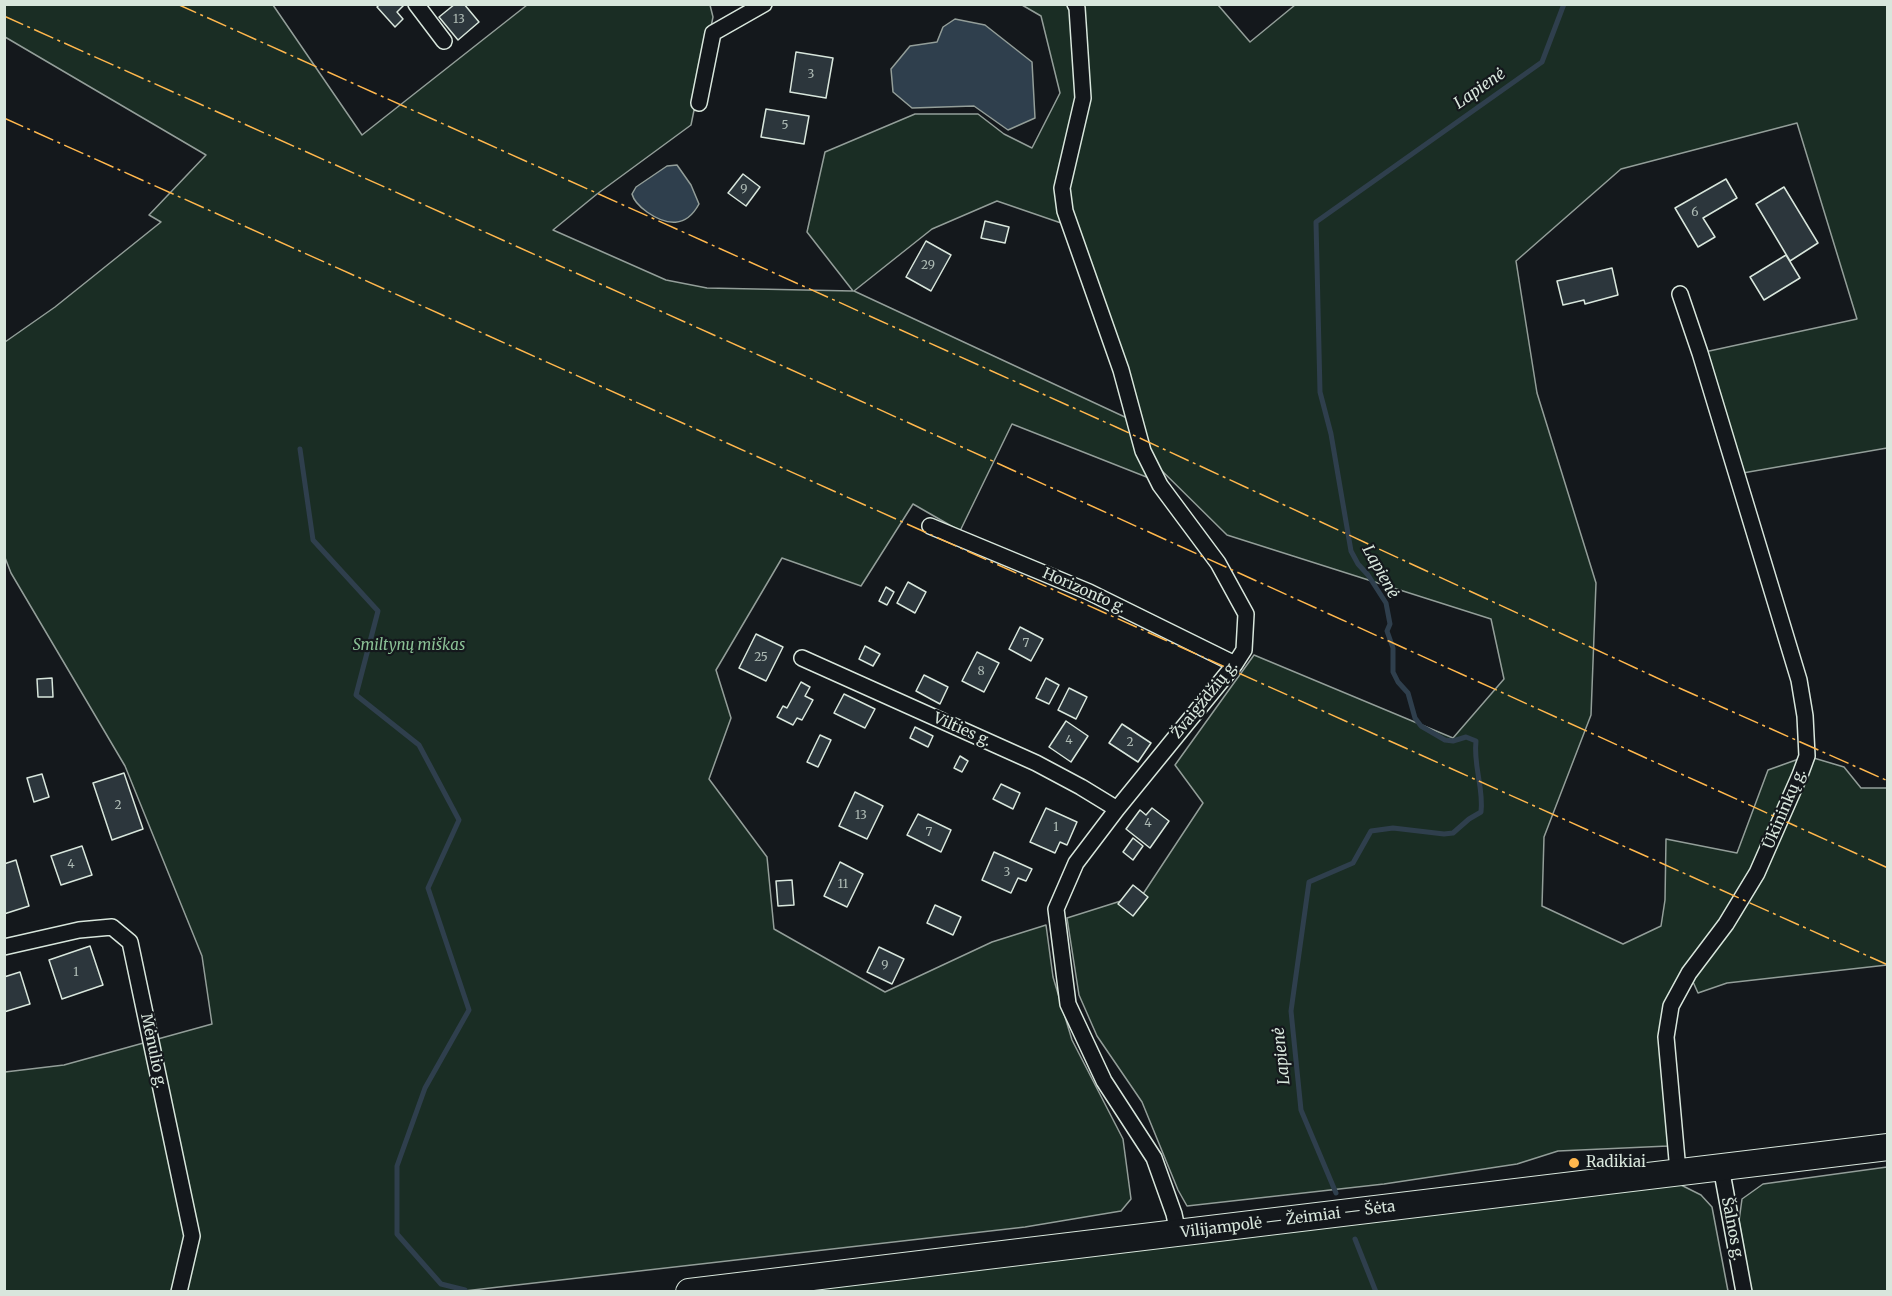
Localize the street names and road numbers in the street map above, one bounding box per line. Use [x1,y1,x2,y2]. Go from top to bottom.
street label: Horizonto g. [1040,565,1128,617]
street label: Žvaigždžių g. [1168,657,1242,743]
street label: Vilties g. [930,709,994,751]
street label: Ūkininkų g. [1760,766,1810,852]
street label: Mėnulio g. [136,1012,170,1090]
street label: Šalnos g. [1717,1196,1747,1262]
street label: Vilijampolė — Žeimiai — Šėta [1180,1198,1396,1242]

